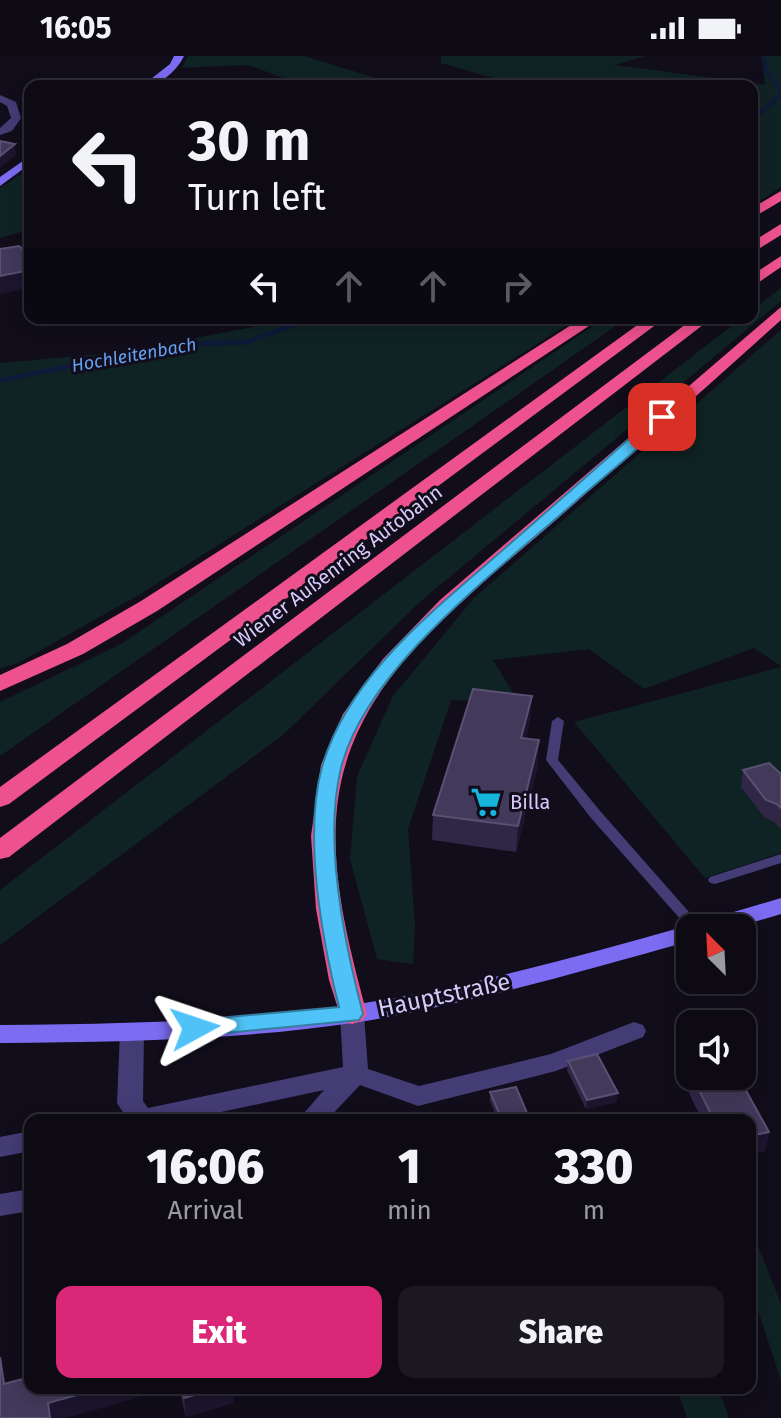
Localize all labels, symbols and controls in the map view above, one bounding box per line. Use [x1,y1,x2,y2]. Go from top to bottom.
text: 16:05 [40,10,112,46]
text: 30 m [188,108,310,175]
icon: left [56,112,160,216]
text: Turn left [188,176,326,220]
icon: left [243,264,287,308]
icon: ahead [327,264,371,308]
icon: ahead [411,264,455,308]
icon: right [495,264,539,308]
water label: Hochleitenbach [70,333,198,377]
pin [628,383,696,451]
icon: arrive [640,395,684,439]
street label: Wiener Außenring Autobahn [229,480,447,652]
supermarket icon: Billa [469,785,503,819]
place label: Billa [510,790,550,814]
north arrow [676,914,756,994]
map controls [676,914,756,1090]
street label: Hauptstraße [375,967,513,1023]
position arrow [153,986,237,1070]
button: sound [676,1010,756,1090]
text: 16:06 [147,1138,264,1196]
text: 1 [398,1138,421,1196]
text: 330 [554,1138,633,1196]
text: Arrival [167,1195,244,1226]
text: min [387,1195,432,1226]
text: m [583,1195,605,1226]
button: Exit [56,1286,382,1378]
button: Share [398,1286,724,1378]

